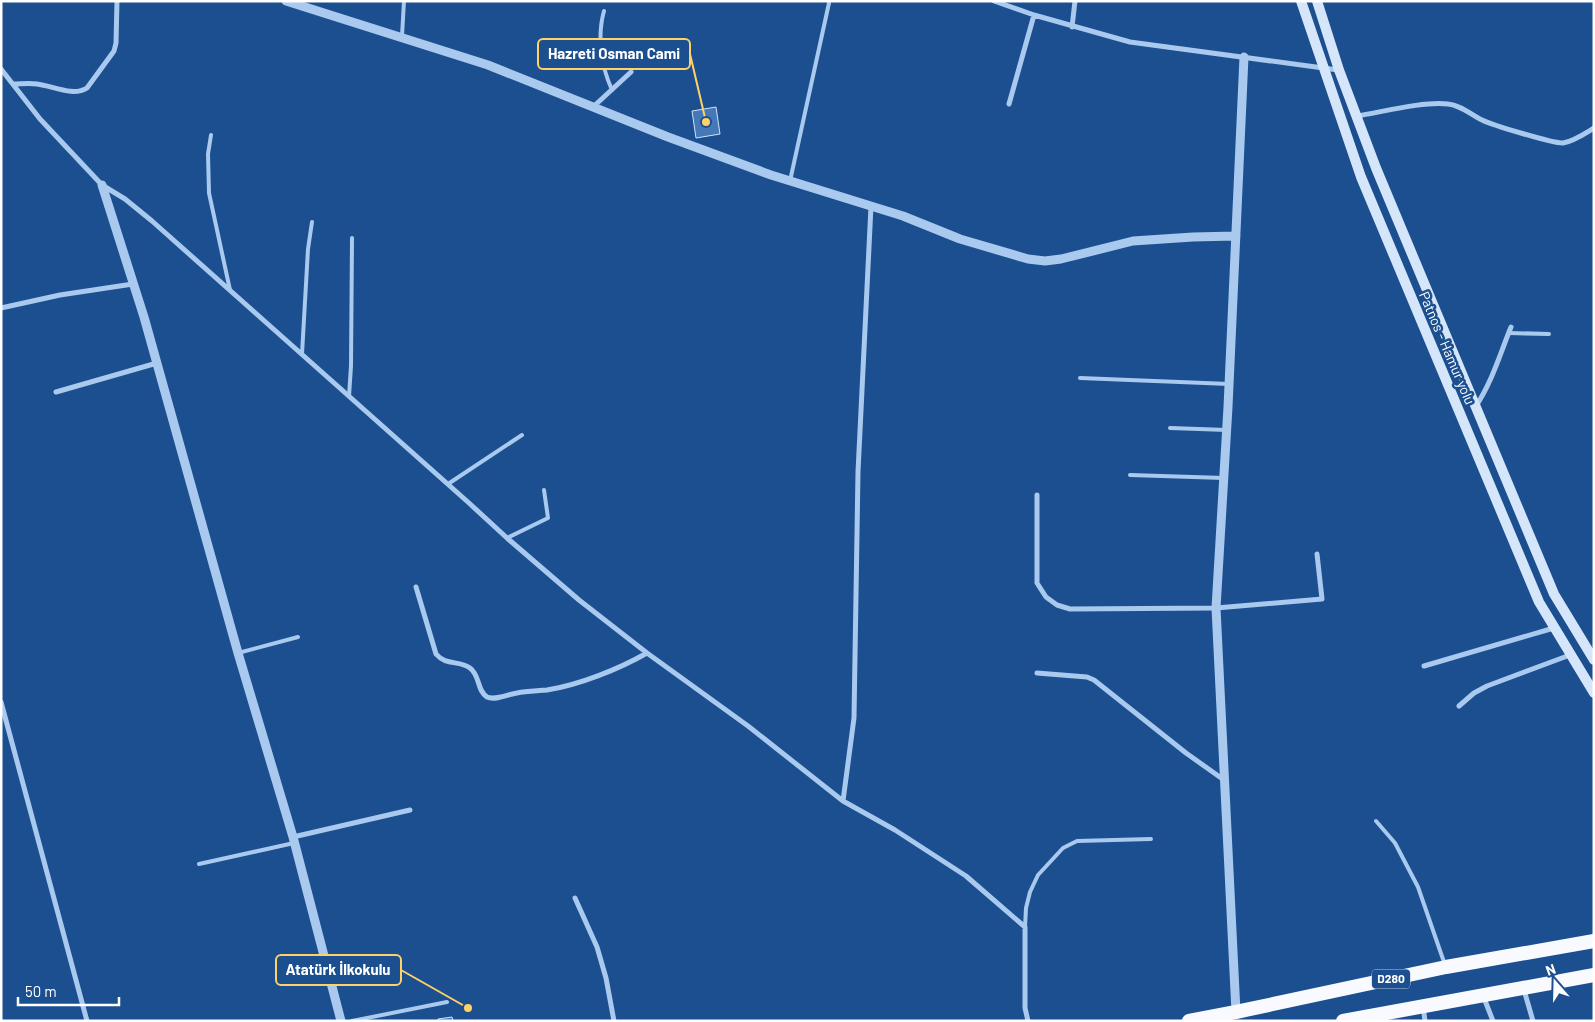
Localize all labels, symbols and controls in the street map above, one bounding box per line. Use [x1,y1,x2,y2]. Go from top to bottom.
callout: Hazreti Osman Cami [538,39,690,69]
text: Hazreti Osman Cami [548,44,680,62]
street label: Patnos - Hamur yolu [1416,289,1479,407]
callout: Atatürk İlkokulu [276,955,401,985]
north arrow [1530,957,1580,1007]
text: Atatürk İlkokulu [285,960,391,978]
text: N [1543,960,1558,979]
road number: D280 [1372,970,1410,989]
scale bar [18,974,119,1006]
text: 50 m [25,982,57,1000]

